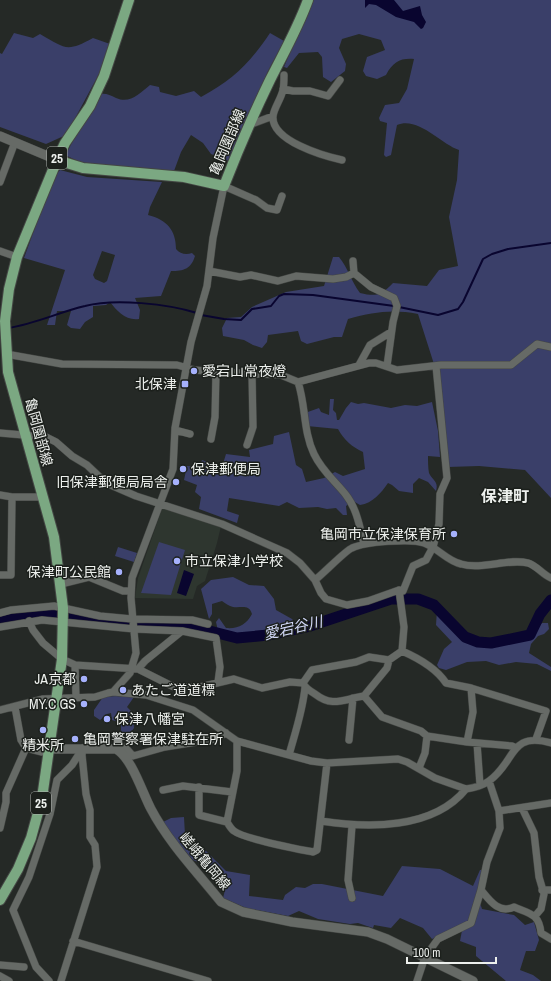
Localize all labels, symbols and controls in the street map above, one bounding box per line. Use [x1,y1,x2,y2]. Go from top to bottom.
street label: 亀岡園部線 [205,106,249,178]
road number: 25 [47,147,67,169]
place label: 愛宕山常夜燈 [202,362,286,380]
marker: 愛宕山常夜燈 [189,366,199,376]
place label: 北保津 [135,375,177,393]
marker: 北保津 [180,379,190,389]
street label: 亀岡園部線 [21,396,57,468]
place label: 保津郵便局 [191,460,261,478]
marker: 保津郵便局 [178,464,188,474]
place label: 旧保津郵便局局舎 [56,473,168,491]
marker: 旧保津郵便局局舎 [171,477,181,487]
district label: 保津町 [481,485,529,507]
place label: 亀岡市立保津保育所 [320,525,446,543]
marker: 亀岡市立保津保育所 [449,529,459,539]
place label: 市立保津小学校 [185,552,283,570]
marker: 市立保津小学校 [172,556,182,566]
place label: 保津町公民館 [27,563,111,581]
marker: 保津町公民館 [114,567,124,577]
water label: 愛宕谷川 [261,610,326,644]
place label: JA京都 [35,670,76,688]
marker: JA京都 [79,674,89,684]
place label: あたご道道標 [131,681,215,699]
marker: あたご道道標 [118,685,128,695]
place label: MY.C GS [29,695,76,713]
marker: MY.C GS [79,699,89,709]
place label: 保津八幡宮 [115,710,185,728]
marker: 保津八幡宮 [102,714,112,724]
marker: 精米所 [38,725,48,735]
place label: 亀岡警察署保津駐在所 [83,730,223,748]
marker: 亀岡警察署保津駐在所 [70,734,80,744]
place label: 精米所 [22,736,64,754]
road number: 25 [31,792,51,814]
street label: 嵯峨亀岡線 [176,828,234,894]
scale bar [407,939,496,965]
text: 100 m [413,945,440,961]

